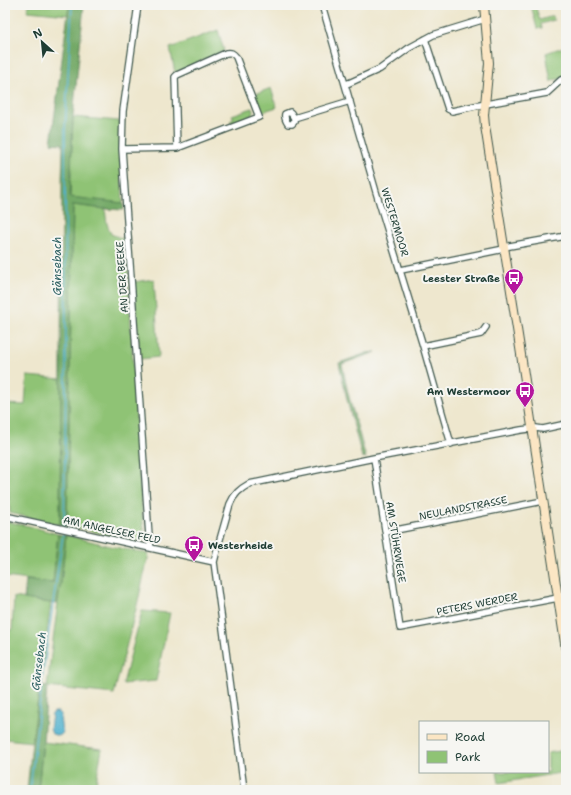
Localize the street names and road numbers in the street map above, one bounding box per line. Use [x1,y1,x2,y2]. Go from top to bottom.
street label: WESTERMOOR [378,186,412,258]
street label: AN DER BEEKE [113,241,131,313]
street label: NEULANDSTRASSE [418,493,508,523]
street label: AM STÜHRWEGE [383,500,409,584]
street label: AM ANGELSER FELD [62,513,162,547]
street label: PETERS WERDER [435,590,519,618]

